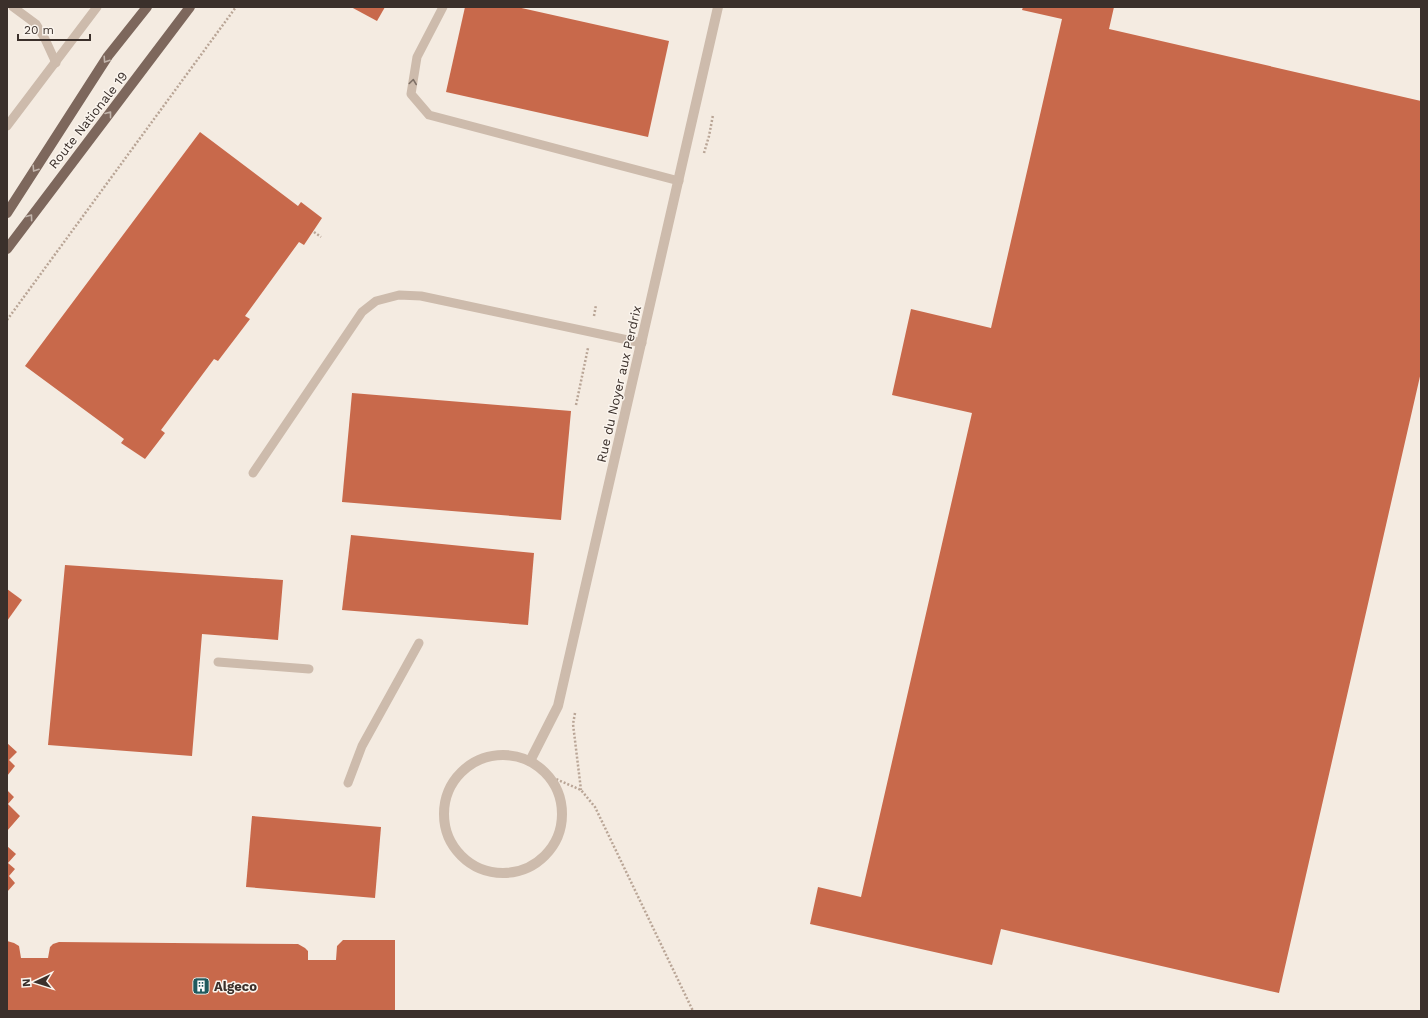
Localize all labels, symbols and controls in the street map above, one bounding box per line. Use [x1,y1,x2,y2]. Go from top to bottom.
scale bar [18,16,90,42]
text: 20 m [24,23,54,37]
one-way arrow [104,55,111,62]
street label: Route Nationale 19 [45,68,131,172]
one-way arrow [408,79,417,86]
one-way arrow [104,112,111,119]
one-way arrow [33,165,40,172]
one-way arrow [25,215,32,222]
street label: Rue du Noyer aux Perdrix [594,304,644,464]
north arrow [16,962,56,1002]
building icon: Algeco [191,976,211,996]
text: N [20,978,33,987]
place label: Algeco [214,979,257,994]

